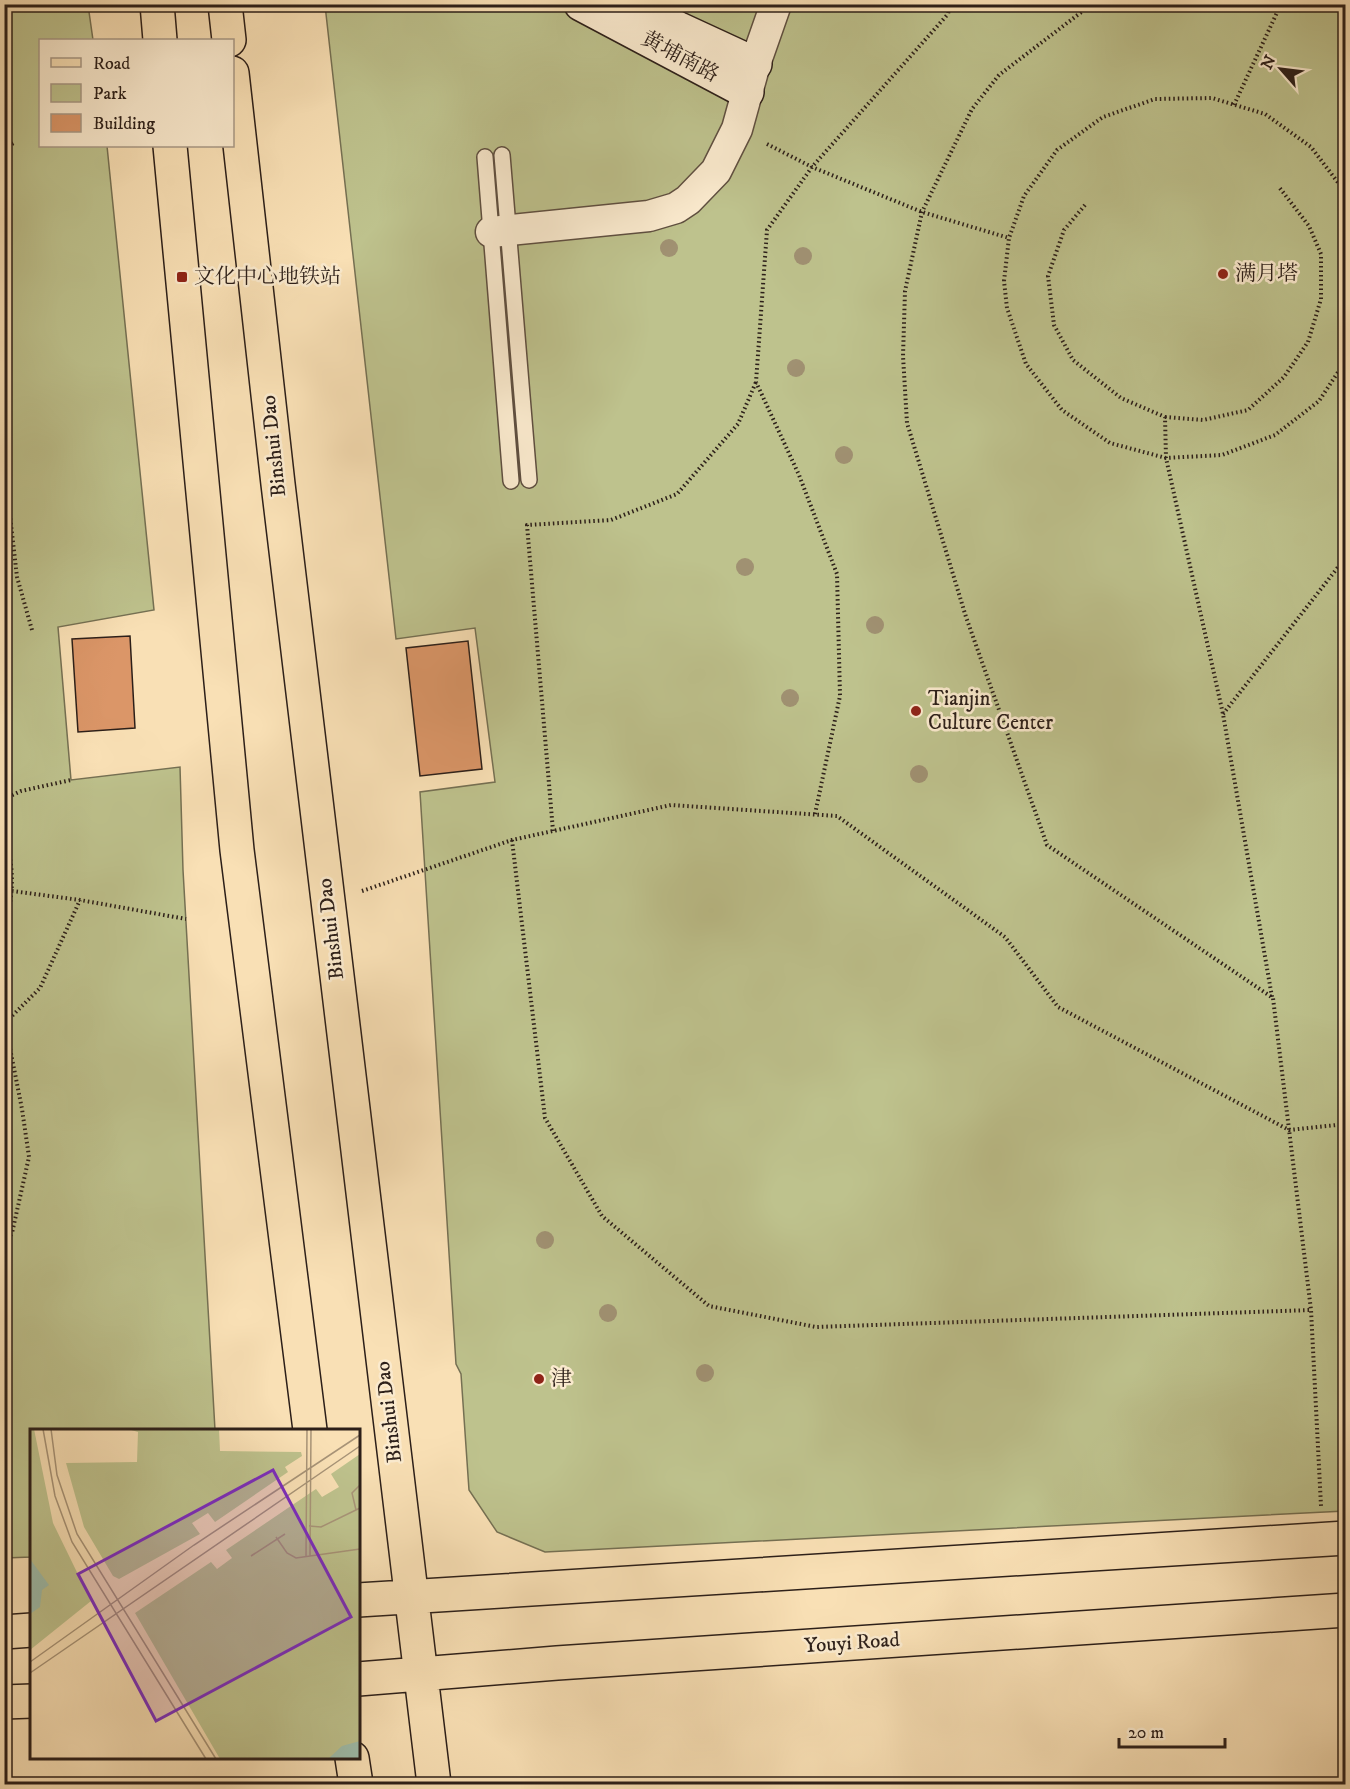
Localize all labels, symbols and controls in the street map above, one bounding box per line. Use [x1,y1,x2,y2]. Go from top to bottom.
street label: 黄埔南路 [637,26,723,88]
legend [39,39,234,147]
north arrow [1251,39,1311,99]
text: N [1257,52,1281,73]
text: Road [93,53,130,75]
text: Park [93,83,127,105]
text: Building [93,113,155,135]
place label: 满月塔 [1235,261,1298,287]
place label: 文化中心地铁站 [194,264,341,290]
marker: 满月塔 [1216,267,1230,281]
marker: 文化中心地铁站 [175,270,189,284]
street label: Binshui Dao [256,394,292,498]
place label: Tianjin Culture Center [928,686,1053,736]
marker: Tianjin Culture Center [909,704,923,718]
street label: Binshui Dao [312,877,350,981]
street label: Binshui Dao [370,1360,408,1464]
place label: 津 [551,1366,572,1392]
marker: 津 [532,1372,546,1386]
inset map [30,1429,360,1759]
street label: Youyi Road [803,1627,901,1659]
scale bar [1119,1711,1226,1749]
text: 20 m [1128,1722,1164,1744]

